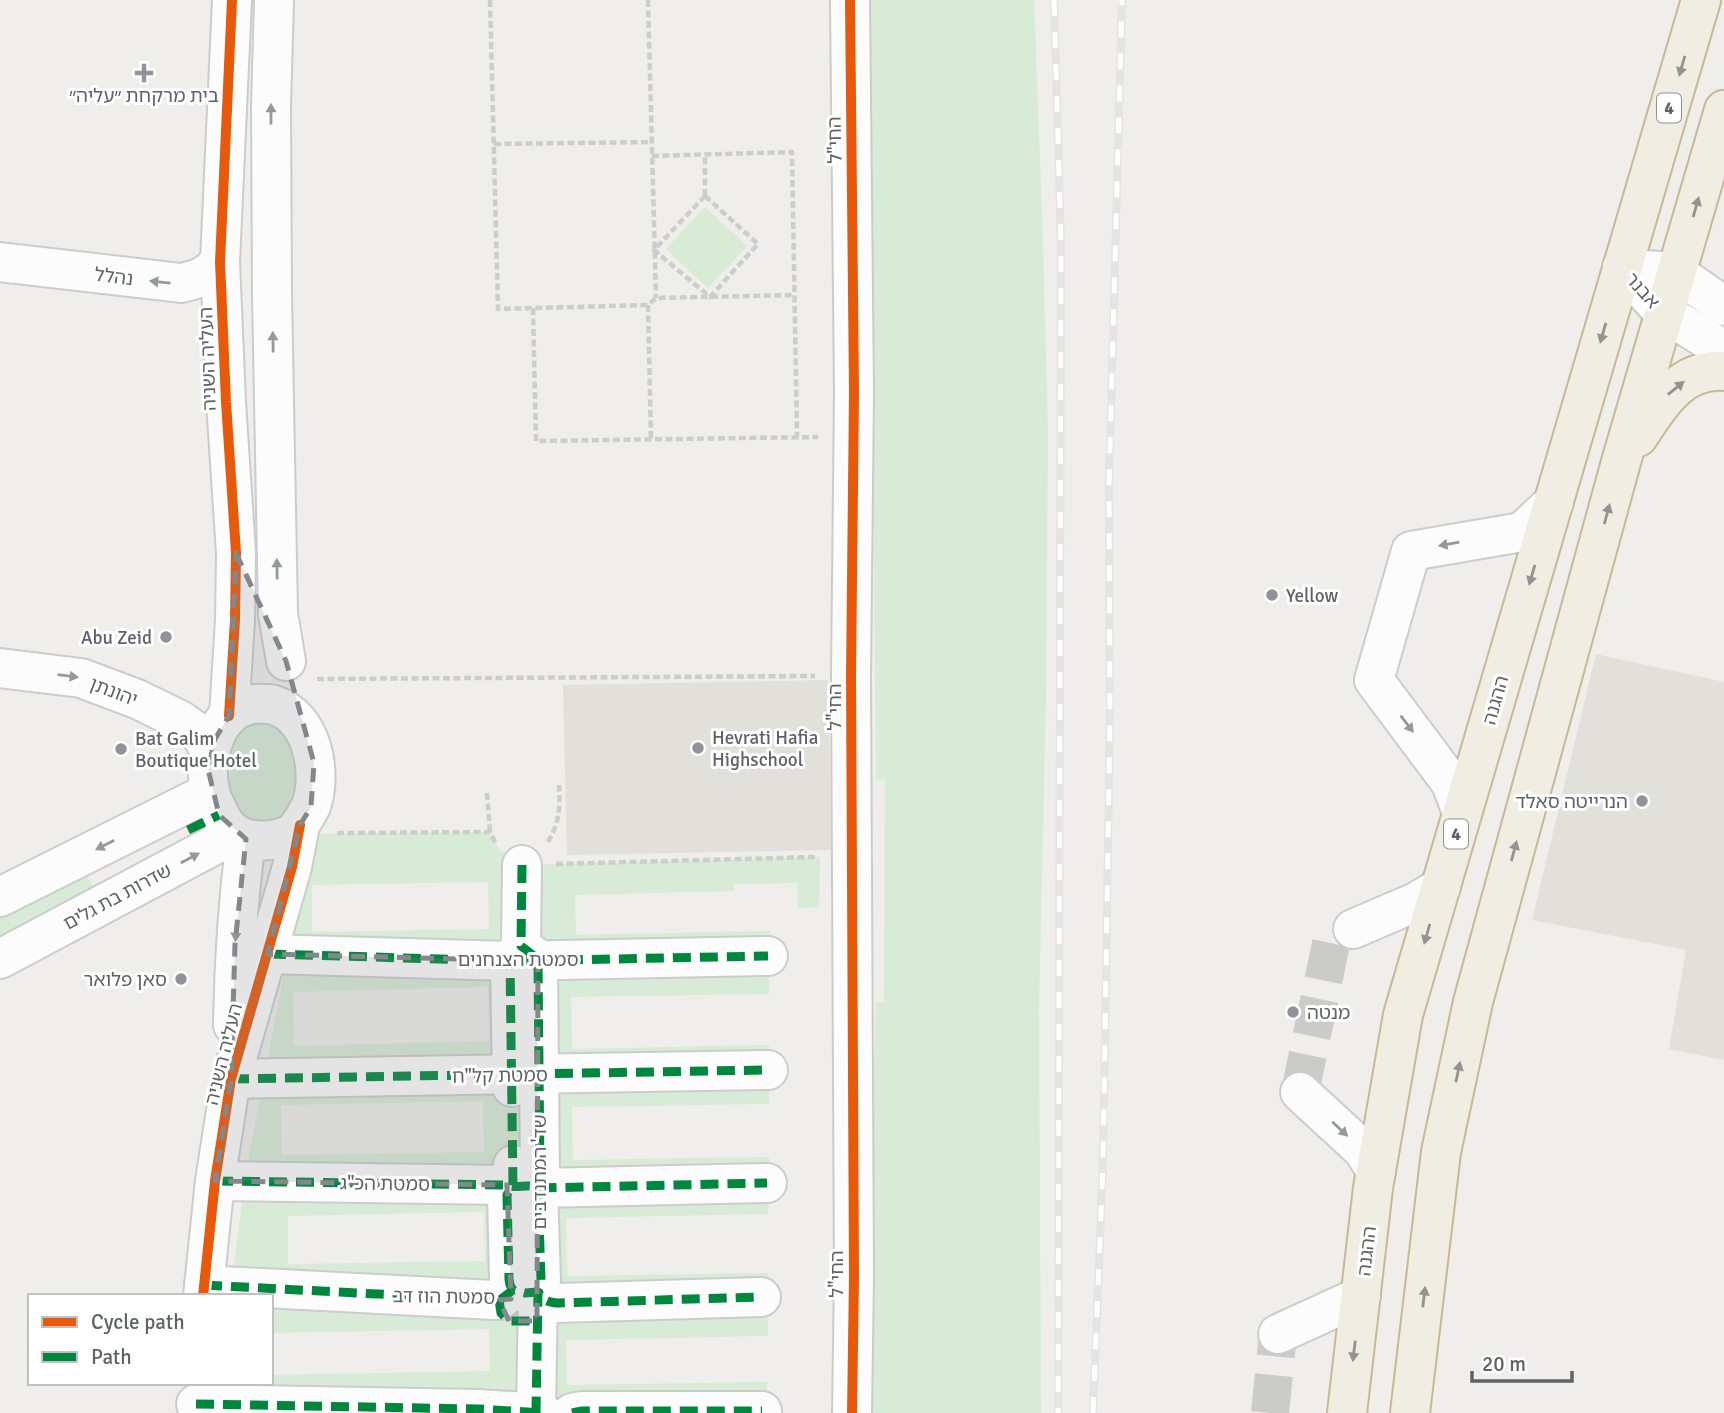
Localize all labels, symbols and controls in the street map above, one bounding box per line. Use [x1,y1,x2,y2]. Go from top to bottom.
one-way arrow [1676,55,1686,76]
marker: בית מרקחת ״עליה״ [136,65,152,81]
place label: בית מרקחת ״עליה״ [69,84,219,108]
road number: 4 [1657,94,1681,122]
one-way arrow [265,103,277,125]
street label: החי"ל [823,116,847,164]
one-way arrow [1691,196,1702,218]
street label: נהלל [93,263,135,291]
street label: אבנר [1620,268,1665,314]
one-way arrow [148,276,170,287]
street label: העליה השניה [194,306,222,411]
one-way arrow [1598,323,1608,344]
one-way arrow [267,330,279,352]
one-way arrow [1667,381,1685,396]
one-way arrow [1602,503,1612,524]
one-way arrow [1438,539,1460,550]
one-way arrow [272,558,283,580]
one-way arrow [1527,564,1537,585]
place label: Yellow [1286,584,1338,608]
marker: Yellow [1264,587,1280,603]
place label: Abu Zeid [81,626,152,650]
marker: Abu Zeid [158,629,174,645]
one-way arrow [57,671,79,682]
street label: יהונתן [86,672,141,712]
street label: ההגנה [1478,673,1514,728]
street label: החי"ל [823,683,847,731]
one-way arrow [1399,714,1414,732]
place label: Hevrati Hafia Highschool [712,726,818,772]
place label: Bat Galim Boutique Hotel [135,727,257,773]
marker: Hevrati Hafia Highschool [690,740,706,756]
marker: Bat Galim Boutique Hotel [113,741,129,757]
place label: הנרייטה סאלד [1515,790,1628,814]
marker: הנרייטה סאלד [1634,793,1650,809]
road number: 4 [1444,820,1468,848]
one-way arrow [95,839,115,850]
one-way arrow [1509,840,1520,862]
one-way arrow [180,852,200,863]
street label: שדרות בת גלים [59,858,176,935]
one-way arrow [230,921,241,943]
one-way arrow [1421,923,1432,945]
street label: סמטת הצנחנים [457,948,579,972]
place label: סאן פלואר [83,968,167,992]
marker: סאן פלואר [173,971,189,987]
street label: העליה השניה [200,1001,248,1108]
place label: מנטה [1307,1001,1350,1025]
marker: מנטה [1285,1004,1301,1020]
one-way arrow [1453,1061,1464,1083]
street label: סמטת קל"ח [452,1063,548,1089]
street label: שד' המתנדבים [528,1114,552,1230]
one-way arrow [1331,1121,1348,1137]
street label: סמטת הכ"ג [340,1171,430,1197]
street label: ההגנה [1352,1225,1382,1277]
street label: החי"ל [825,1250,849,1298]
street label: סמטת הוז דב [393,1284,495,1310]
one-way arrow [1418,1285,1429,1307]
legend [28,1294,273,1385]
text: Cycle path [91,1309,185,1335]
one-way arrow [1349,1340,1360,1362]
scale bar [1472,1340,1572,1384]
text: Path [91,1344,132,1370]
text: 20 m [1482,1351,1526,1377]

